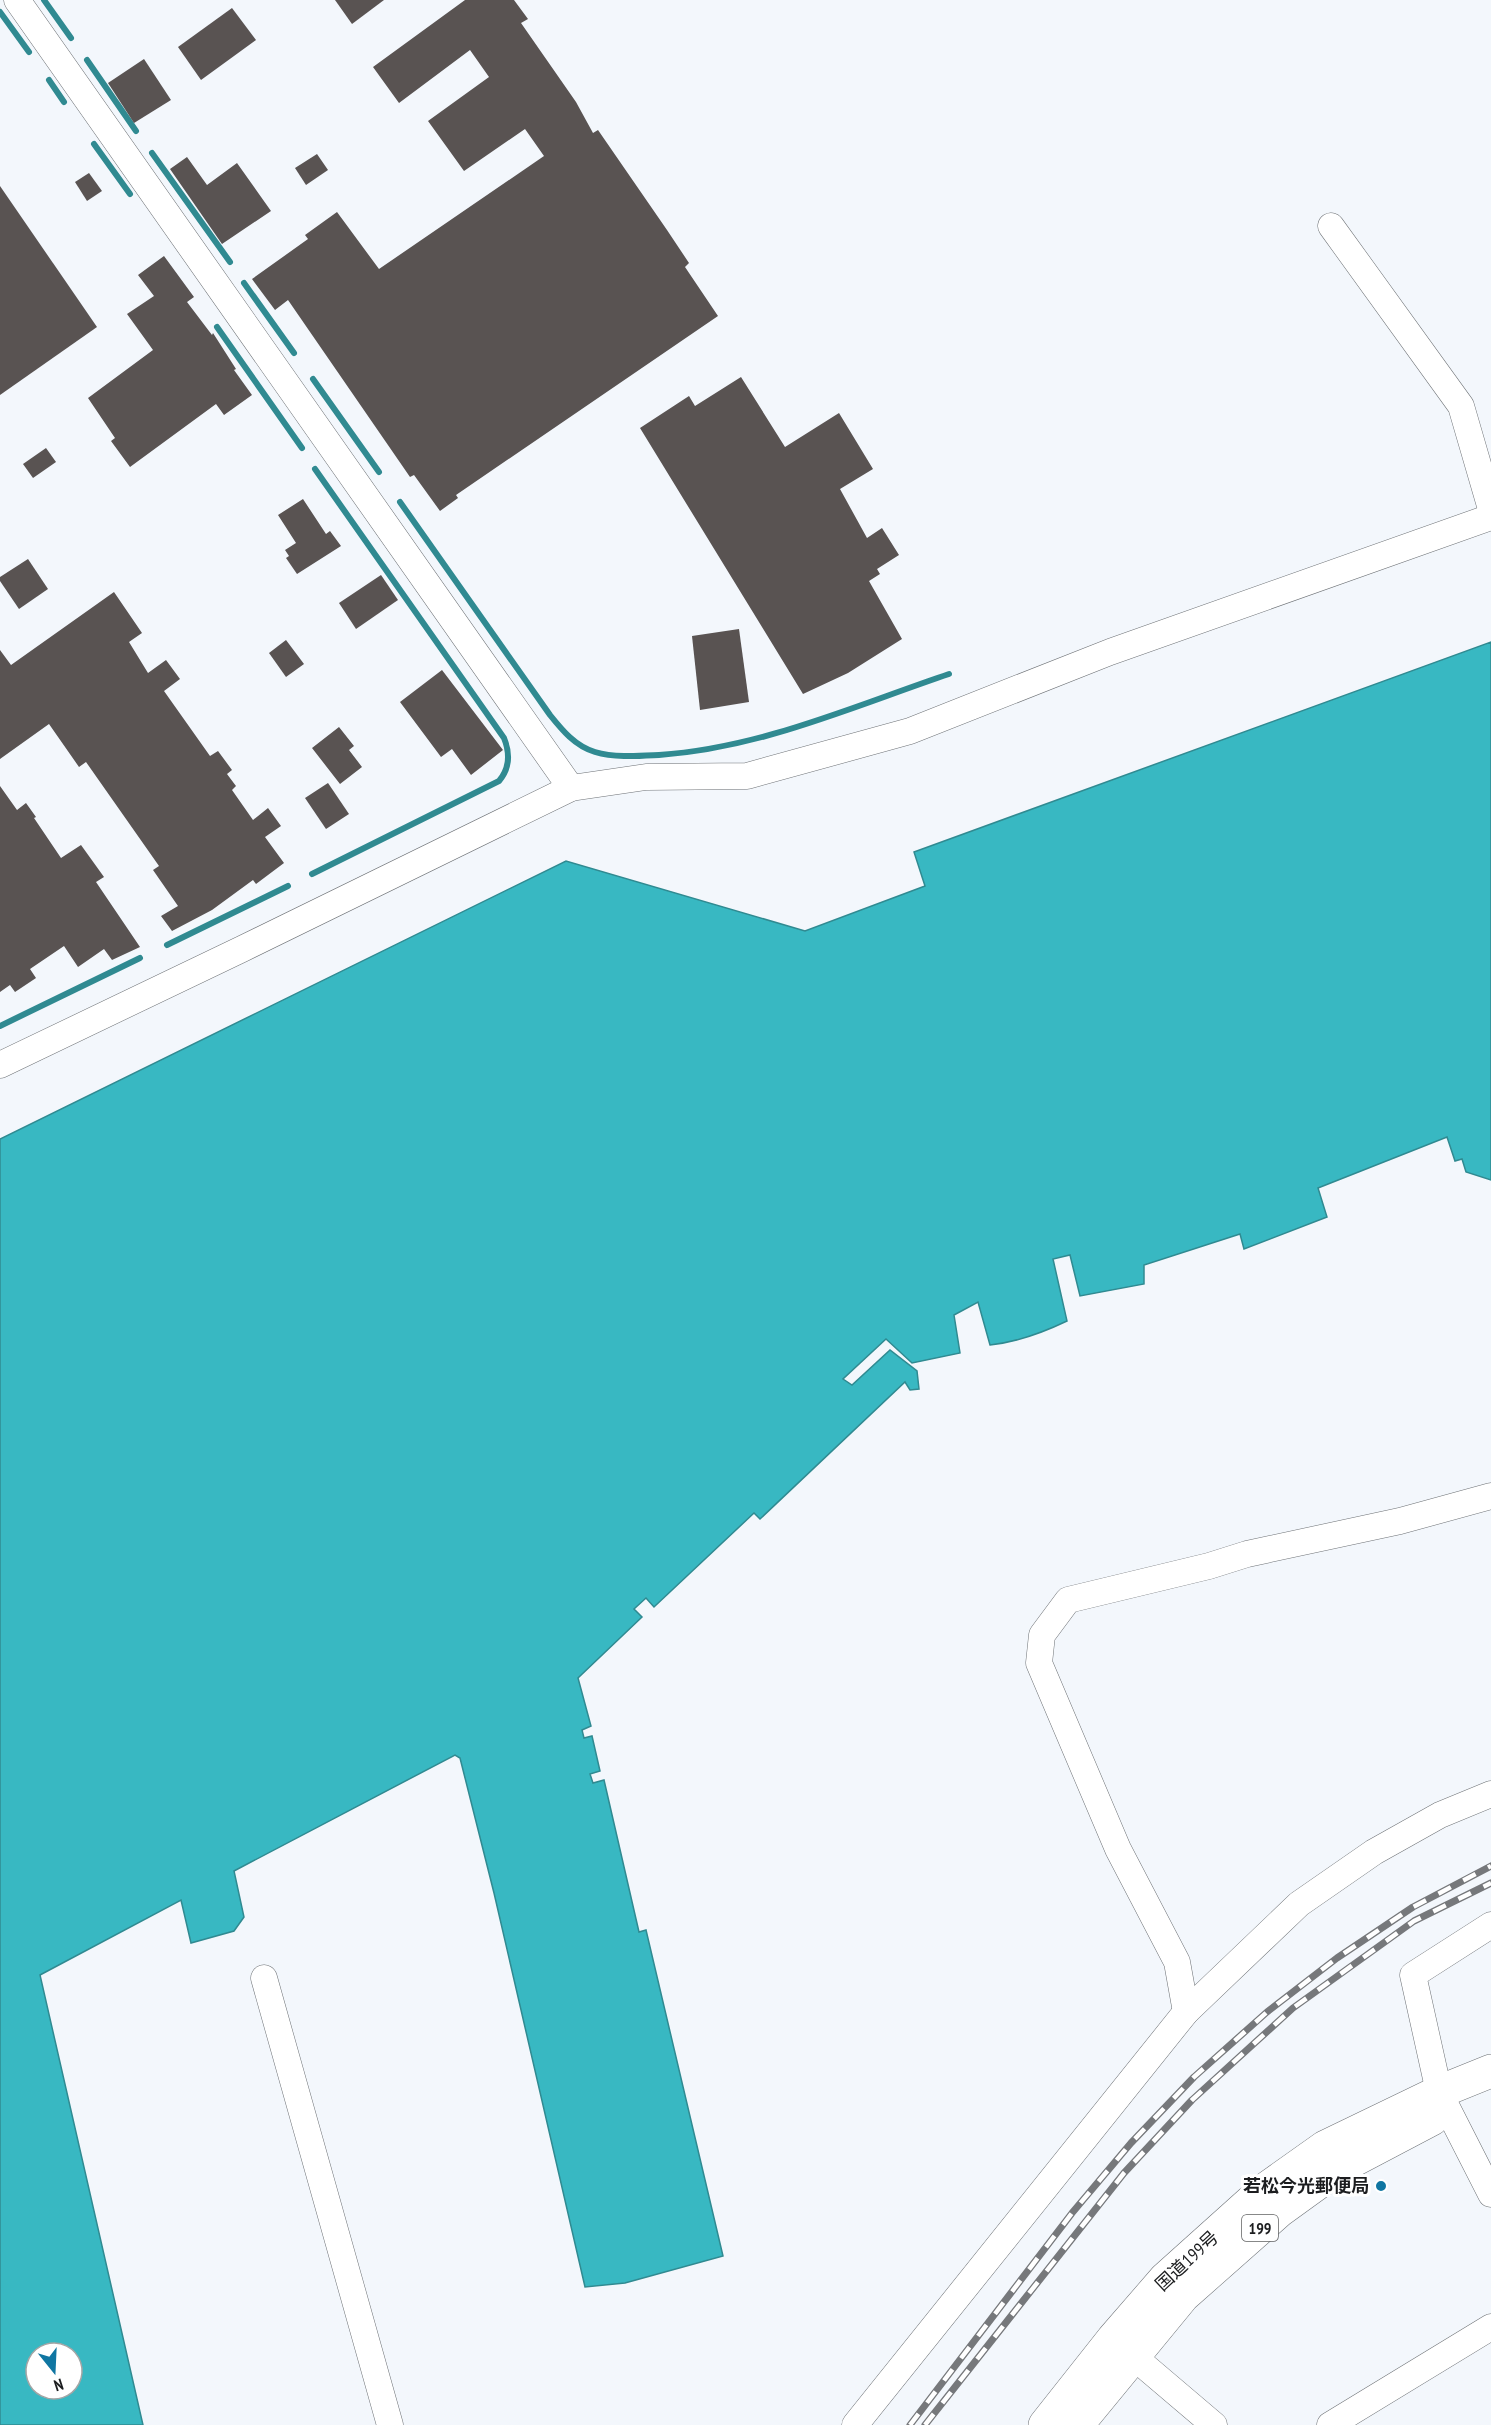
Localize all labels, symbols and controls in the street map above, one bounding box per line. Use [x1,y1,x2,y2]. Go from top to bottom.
place label: 若松今光郵便局 [1243,2174,1369,2197]
marker: 若松今光郵便局 [1374,2179,1388,2193]
road number: 199 [1242,2215,1278,2241]
street label: 国道199号 [1150,2226,1223,2296]
north arrow [24,2341,84,2401]
text: N [51,2374,66,2396]

